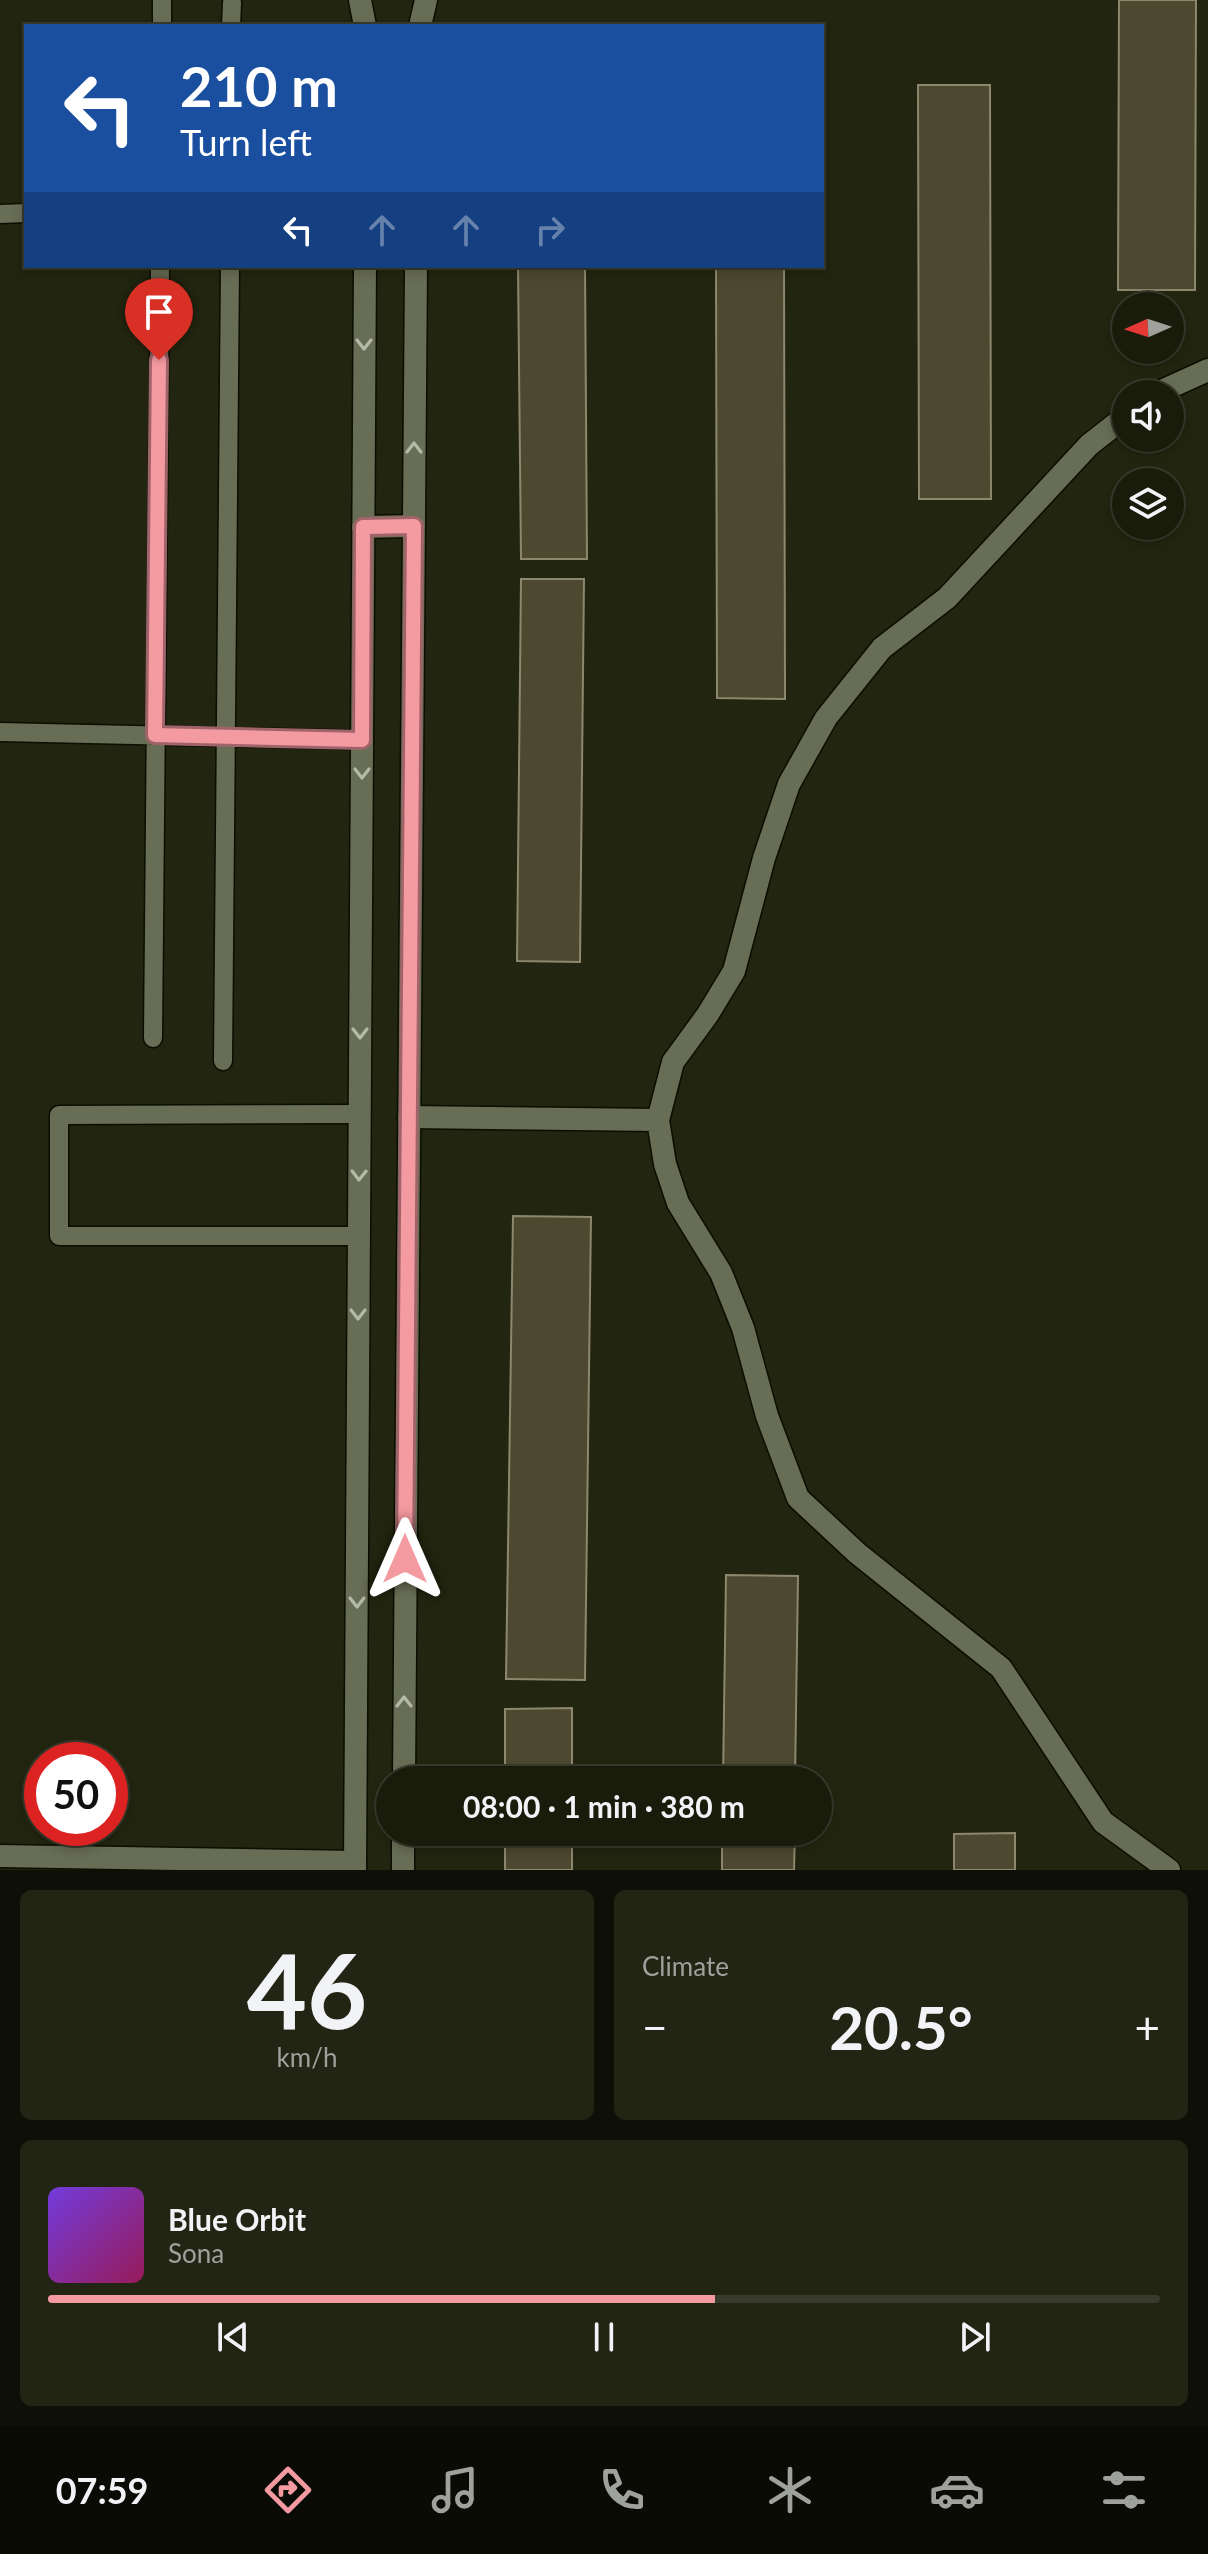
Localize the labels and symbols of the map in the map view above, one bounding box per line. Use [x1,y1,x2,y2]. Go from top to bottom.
pin [125,278,193,360]
north arrow [1112,292,1184,364]
one-way arrow [355,338,373,351]
one-way arrow [405,441,423,454]
one-way arrow [353,767,371,780]
one-way arrow [351,1027,369,1040]
one-way arrow [350,1169,368,1182]
one-way arrow [349,1308,367,1321]
position arrow [363,1517,447,1601]
one-way arrow [348,1596,366,1609]
one-way arrow [395,1695,413,1708]
speed limit sign: 50 [24,1742,128,1846]

